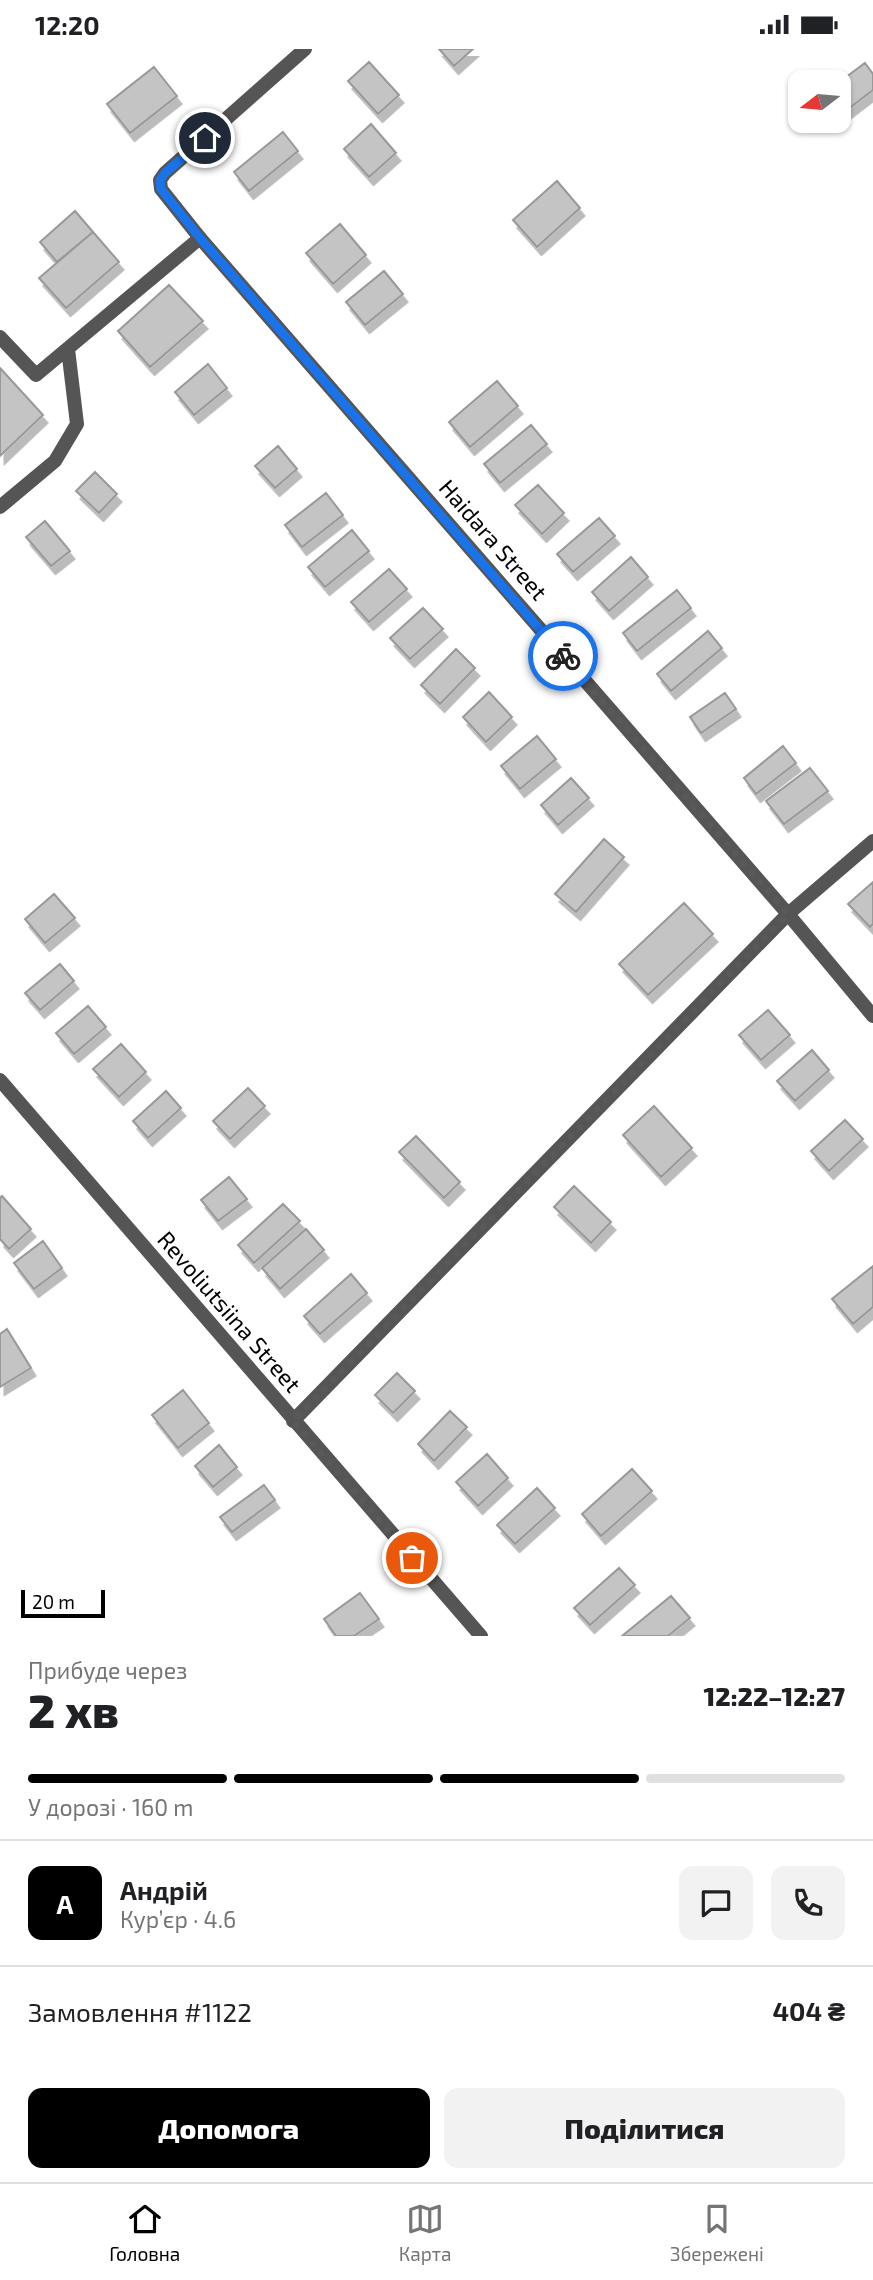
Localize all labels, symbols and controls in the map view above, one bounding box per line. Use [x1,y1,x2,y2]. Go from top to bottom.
text: 12:20 [35,9,100,40]
north arrow [788,70,850,133]
map controls [788,70,851,133]
pin [175,108,235,168]
icon: home [186,119,224,157]
street label: Haidara Street [434,473,554,605]
courier [528,621,598,691]
icon: bike [544,637,582,675]
street label: Revoliutsiina Street [152,1225,307,1398]
pin [382,1528,442,1588]
icon: bag [393,1539,431,1577]
scale bar [21,1587,105,1619]
text: 20 m [32,1590,75,1613]
text: Прибуде через [28,1656,188,1684]
text: 12:22–12:27 [704,1680,845,1711]
text: 2 хв [28,1682,119,1737]
text: У дорозі · 160 m [28,1793,193,1821]
button: chat [679,1866,753,1940]
button: phone [771,1866,845,1940]
text: Андрій [120,1874,208,1905]
text: А [57,1888,73,1919]
text: Кур’єр · 4.6 [120,1905,236,1933]
text: 404 ₴ [773,1995,845,2026]
text: Замовлення #1122 [28,1996,252,2027]
button: Допомога [28,2088,430,2168]
button: Поділитися [444,2088,845,2168]
tab: Головна [109,2200,180,2265]
tab: Карта [399,2200,452,2265]
tab: Збережені [670,2200,764,2265]

